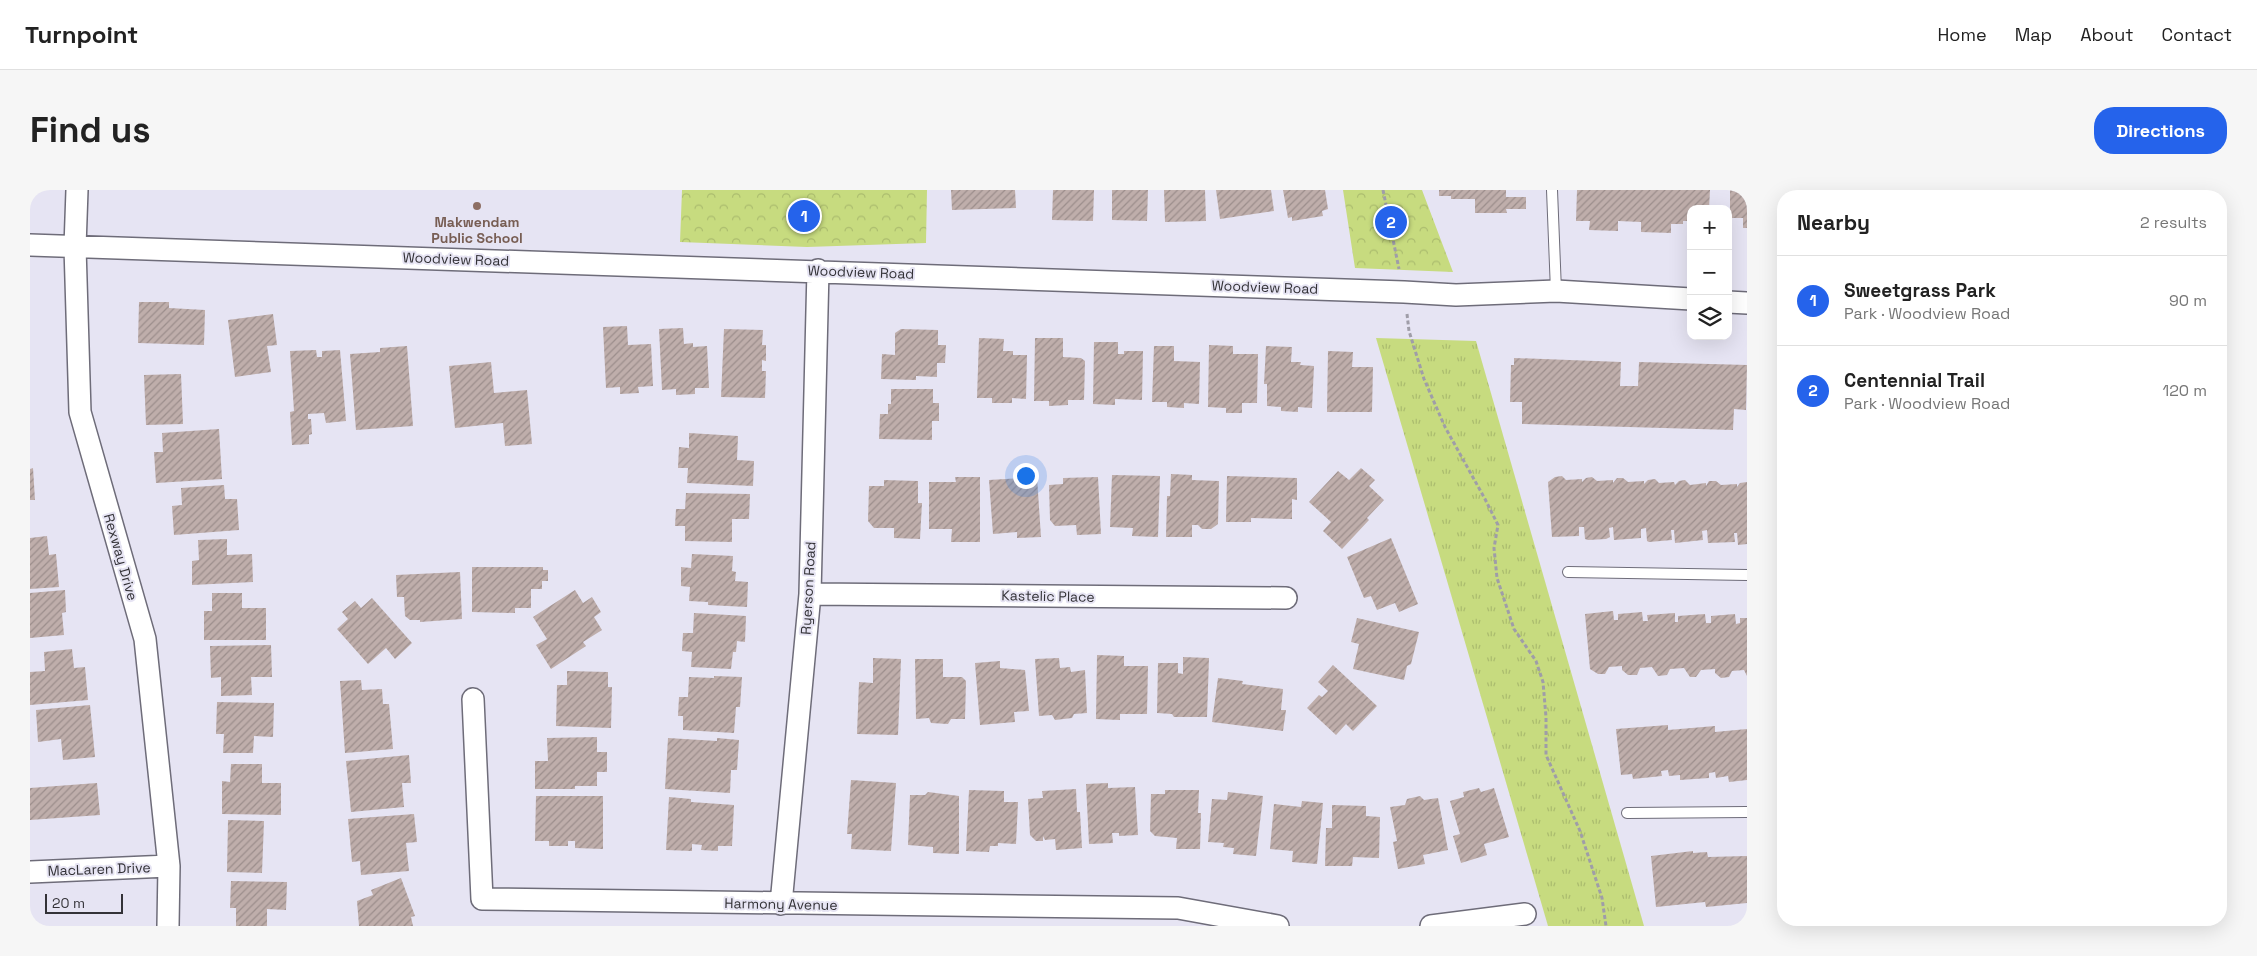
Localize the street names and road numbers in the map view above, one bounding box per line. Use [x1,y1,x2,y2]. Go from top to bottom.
street label: Woodview Road [402,248,510,270]
street label: Woodview Road [807,261,915,283]
street label: Woodview Road [1211,276,1319,298]
street label: Rexway Drive [100,511,142,603]
street label: Ryerson Road [797,541,819,635]
street label: Kastelic Place [1001,586,1095,606]
street label: MacLaren Drive [47,858,151,880]
street label: Harmony Avenue [724,894,838,914]

